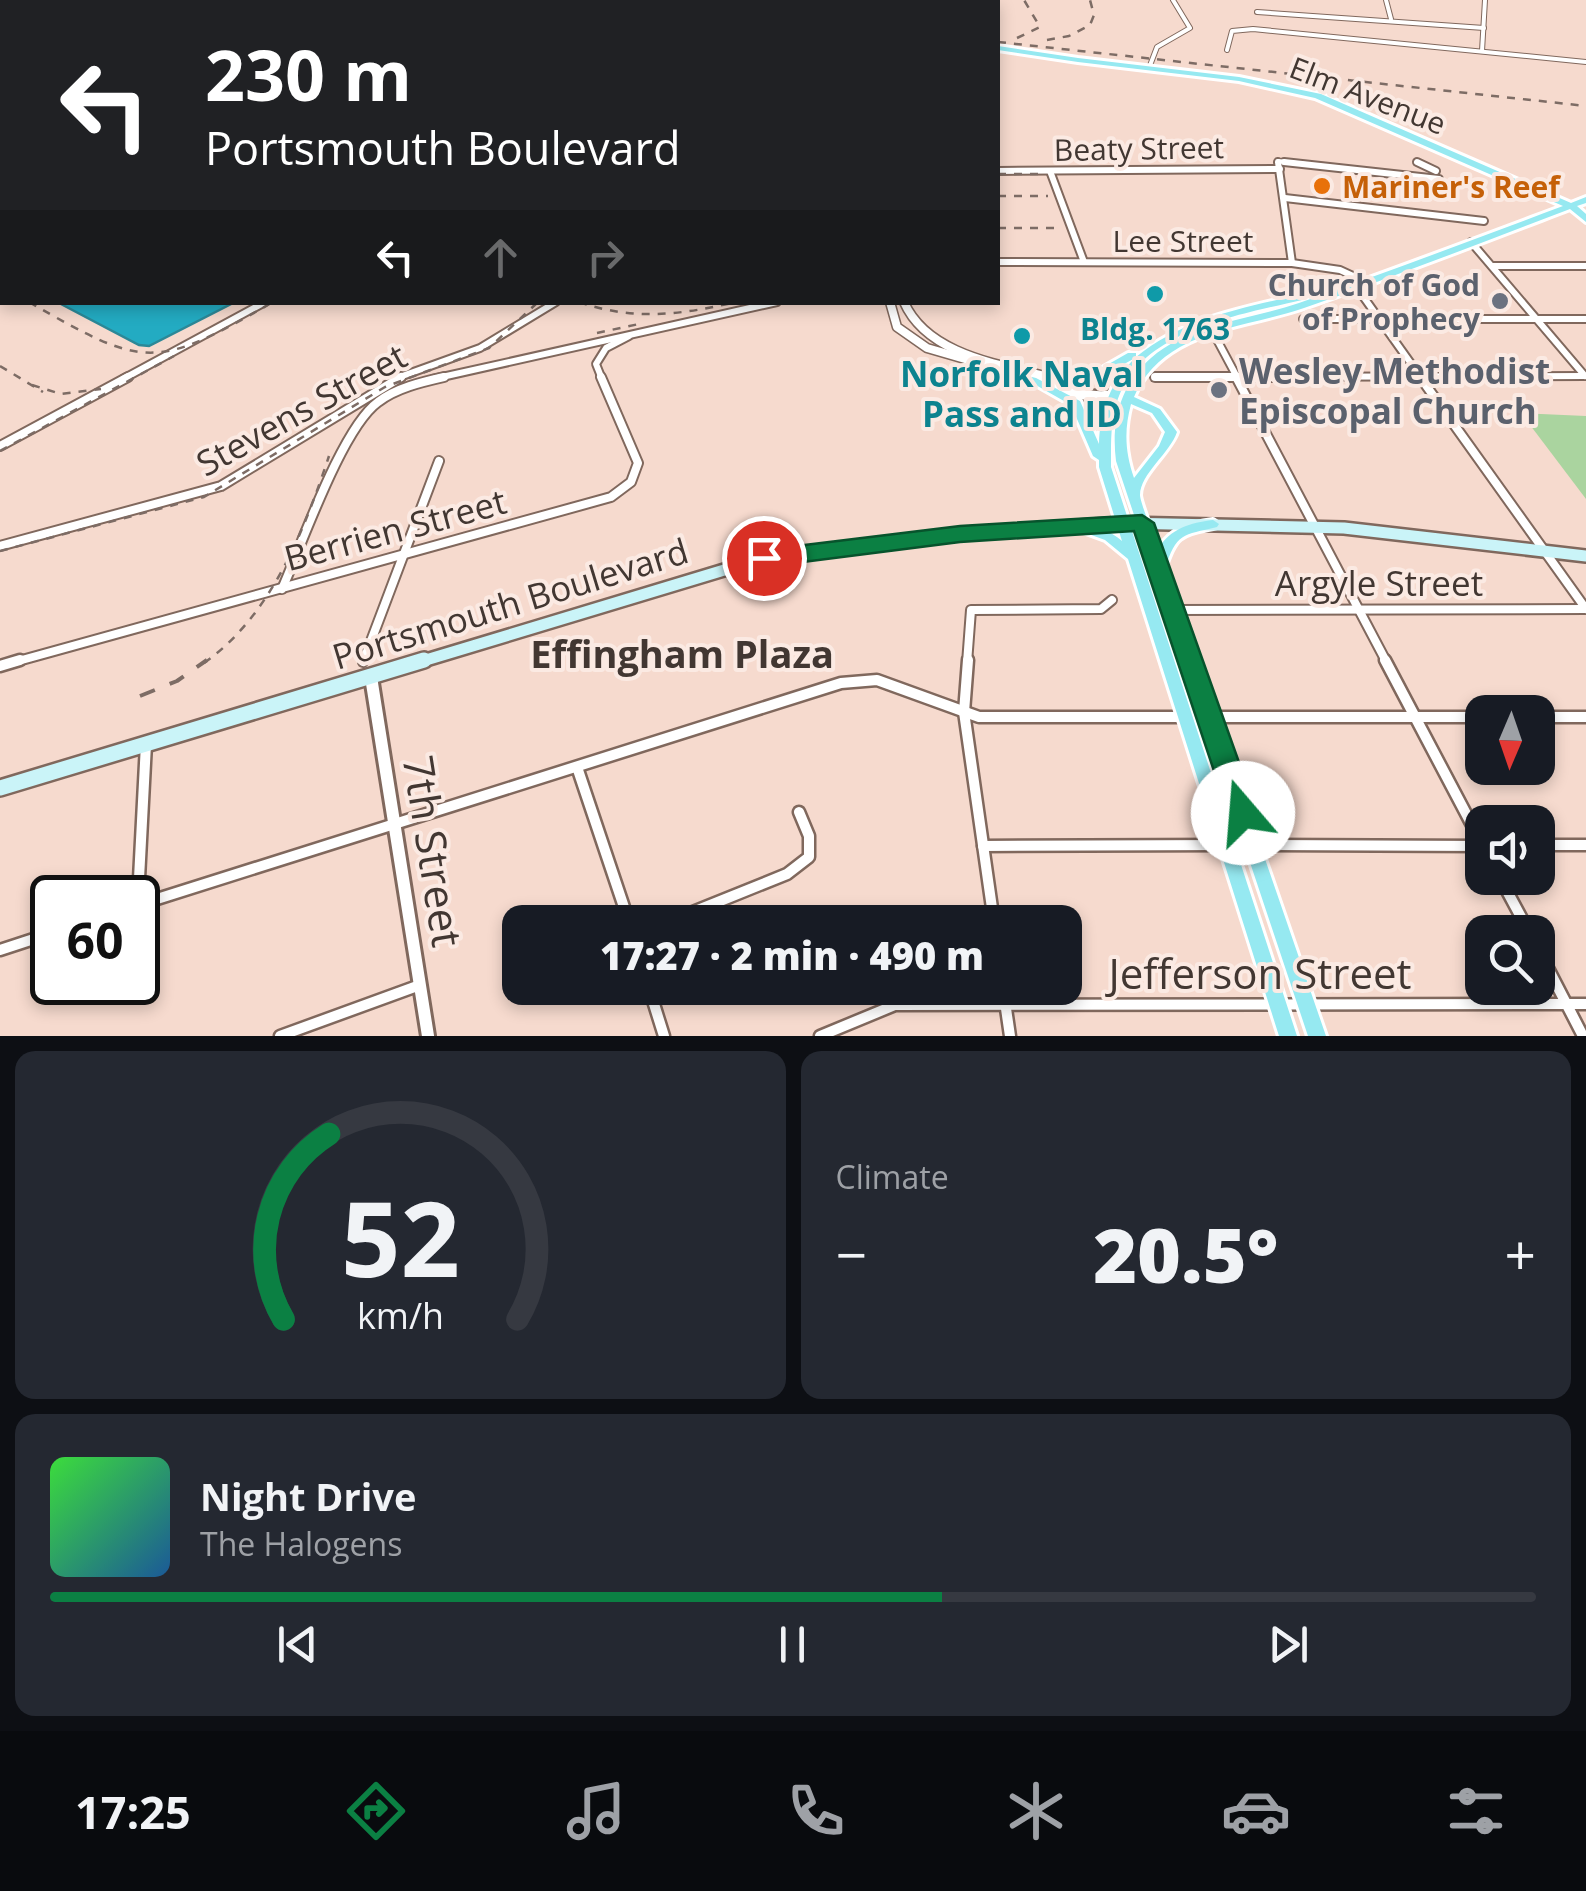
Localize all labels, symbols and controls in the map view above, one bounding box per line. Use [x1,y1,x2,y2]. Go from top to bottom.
text: 230 m [205,26,412,122]
icon: left [40,40,170,170]
street label: Elm Avenue [1284,46,1452,144]
text: Portsmouth Boulevard [205,117,680,178]
street label: Beaty Street [1054,126,1224,170]
place label: Mariner's Reef [1342,166,1561,207]
marker: Mariner's Reef [1311,175,1333,197]
street label: Lee Street [1113,220,1253,261]
icon: left [368,230,423,285]
icon: ahead [473,230,528,285]
icon: right [578,230,633,285]
place label: Church of God of Prophecy [1268,264,1481,339]
marker: Bldg. 1763 [1144,283,1166,305]
marker: Church of God of Prophecy [1489,290,1511,312]
place label: Bldg. 1763 [1080,308,1230,349]
marker: Norfolk Naval Pass and ID [1011,325,1033,347]
street label: Stevens Street [188,332,414,486]
place label: Wesley Methodist Episcopal Church [1239,347,1550,434]
place label: Norfolk Naval Pass and ID [900,350,1144,437]
marker: Wesley Methodist Episcopal Church [1208,379,1230,401]
street label: Berrien Street [279,477,511,581]
pin [722,516,807,601]
street label: Portsmouth Boulevard [326,526,694,680]
icon: arrive [737,531,792,586]
street label: Argyle Street [1275,559,1483,606]
district label: Effingham Plaza [530,627,834,679]
north arrow [1465,695,1555,785]
map controls [1465,695,1555,1005]
street label: 7th Street [391,751,477,951]
position arrow [1191,761,1295,865]
button: sound [1465,805,1555,895]
speed limit sign: 60 [30,875,160,1005]
button: search [1465,915,1555,1005]
text: 17:27 · 2 min · 490 m [600,929,984,981]
street label: Jefferson Street [1104,944,1412,1001]
text: Climate [836,1155,949,1198]
text: 52 [341,1166,460,1307]
text: 20.5° [1093,1203,1278,1305]
text: − [836,1216,867,1291]
text: + [1505,1216,1536,1291]
text: km/h [357,1291,444,1339]
text: Night Drive [200,1470,416,1522]
text: The Halogens [200,1522,402,1565]
icon: previous [270,1617,325,1672]
icon: pause [765,1617,820,1672]
icon: next [1261,1617,1316,1672]
icon: directions [341,1776,411,1846]
icon: music [561,1776,631,1846]
icon: phone [781,1776,851,1846]
icon: climate [1001,1776,1071,1846]
icon: car [1221,1776,1291,1846]
icon: filters [1441,1776,1511,1846]
text: 17:25 [75,1781,191,1842]

